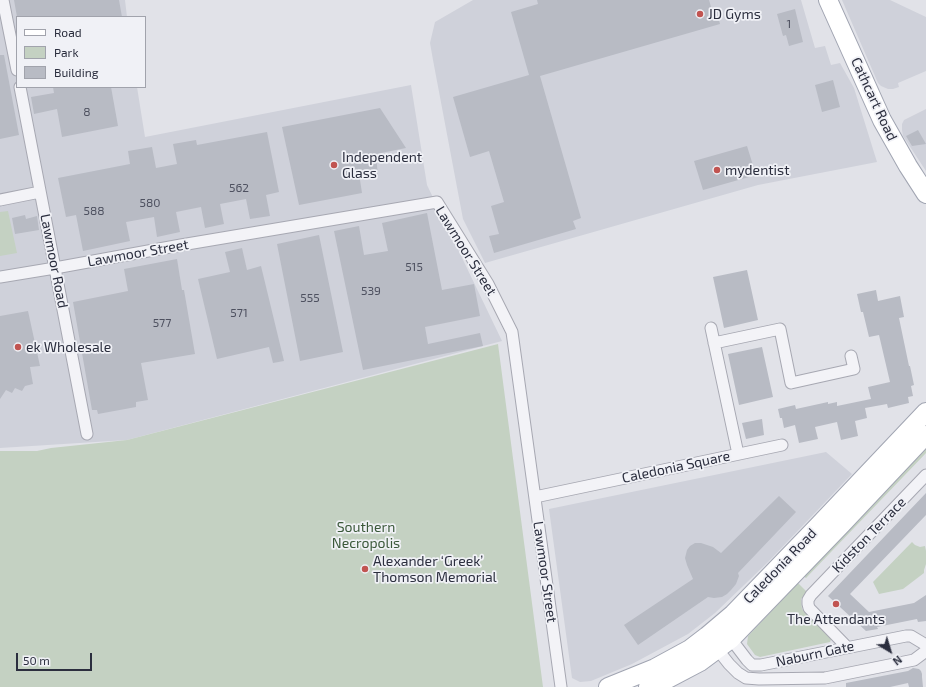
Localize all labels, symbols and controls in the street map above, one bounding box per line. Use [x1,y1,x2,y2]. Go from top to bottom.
place label: JD Gyms [708,6,761,22]
marker: JD Gyms [695,9,705,19]
legend [16,16,146,88]
house number: 1 [787,17,791,31]
text: Road [54,25,82,39]
text: Park [54,45,79,59]
street label: Cathcart Road [847,55,901,143]
text: Building [54,65,98,79]
house number: 8 [83,105,91,119]
place label: Independent Glass [342,149,422,182]
marker: Independent Glass [329,160,339,170]
place label: mydentist [725,162,790,178]
marker: mydentist [712,165,722,175]
house number: 562 [229,181,249,195]
house number: 580 [140,196,160,210]
street label: Lawmoor Street [432,203,500,299]
house number: 588 [84,204,104,218]
street label: Lawmoor Road [37,212,71,310]
street label: Lawmoor Street [86,236,190,270]
house number: 515 [405,260,423,274]
house number: 539 [361,284,381,298]
house number: 555 [300,291,320,305]
house number: 571 [230,306,248,320]
house number: 577 [153,316,171,330]
place label: ek Wholesale [26,339,111,355]
marker: ek Wholesale [13,342,23,352]
street label: Caledonia Square [620,447,732,487]
street label: Kidston Terrace [829,494,909,576]
park label: Southern Necropolis [332,519,400,552]
street label: Lawmoor Street [530,520,560,624]
street label: Caledonia Road [740,525,820,607]
place label: Alexander ‘Greek’ Thomson Memorial [373,553,497,586]
marker: Alexander ‘Greek’ Thomson Memorial [360,564,370,574]
marker: The Attendants [831,599,841,609]
place label: The Attendants [787,611,885,627]
north arrow [870,631,910,671]
street label: Naburn Gate [774,637,856,671]
scale bar [18,645,94,671]
text: 50 m [23,653,50,667]
text: N [891,653,905,668]

